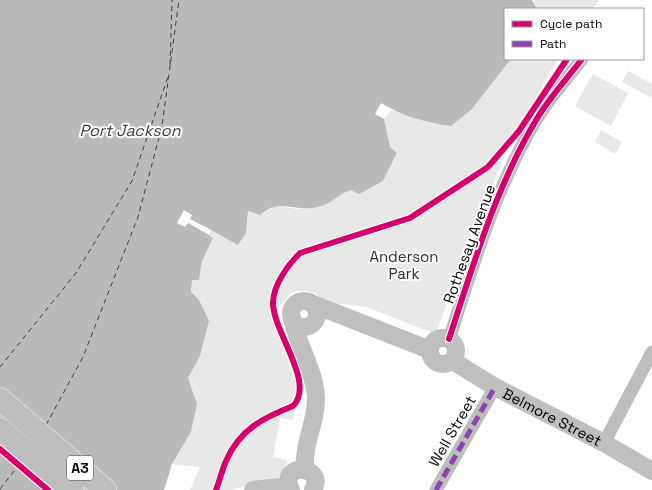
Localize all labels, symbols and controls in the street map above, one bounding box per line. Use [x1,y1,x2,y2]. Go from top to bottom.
legend [504,8,644,60]
text: Cycle path [540,16,602,32]
text: Path [540,36,566,52]
water label: Port Jackson [80,120,182,141]
street label: Rothesay Avenue [439,182,499,306]
park label: Anderson Park [369,247,439,283]
street label: Belmore Street [500,383,605,450]
street label: Well Street [424,392,480,470]
road number: A3 [67,456,93,480]

